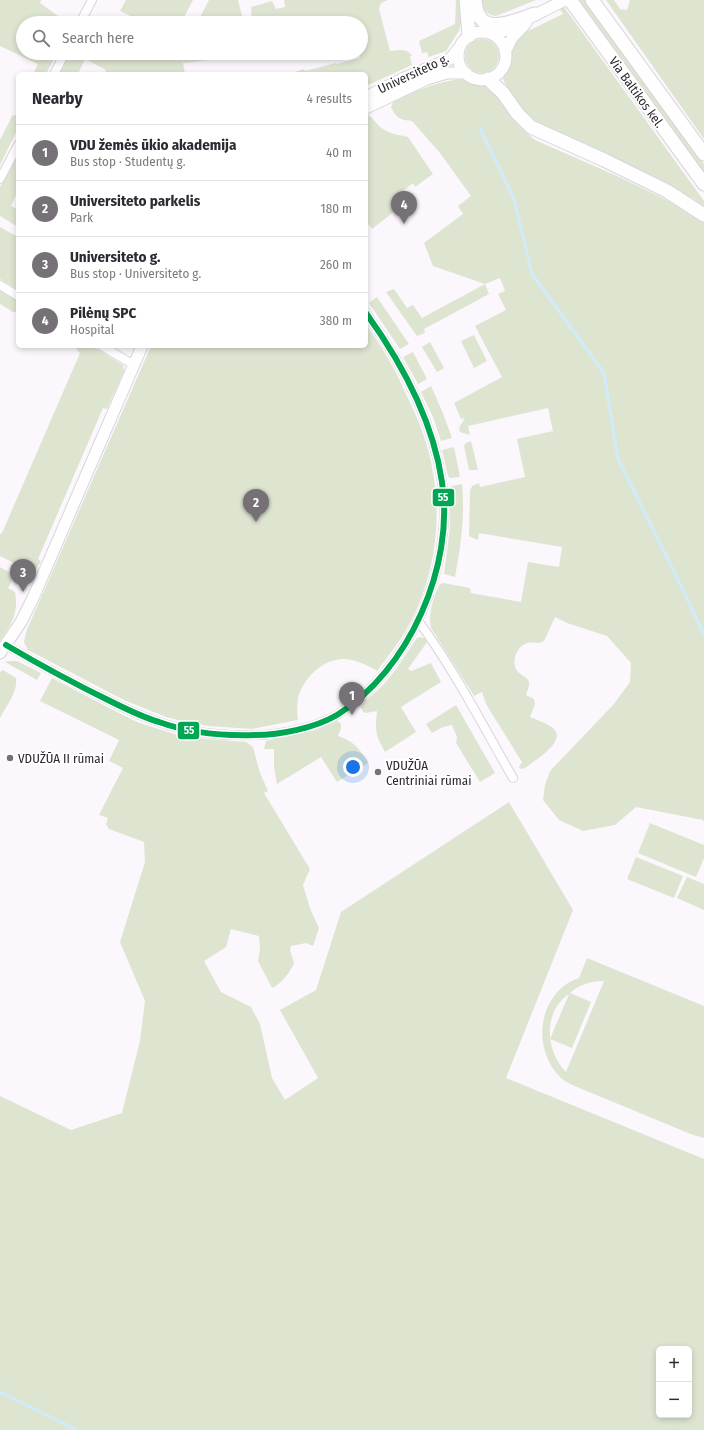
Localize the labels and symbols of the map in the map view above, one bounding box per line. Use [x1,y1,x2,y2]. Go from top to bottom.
street label: Universiteto g. [375,50,451,96]
street label: Via Baltikos kel. [606,54,667,131]
pin: 4 [391,191,417,224]
line badge: 55 [432,488,455,507]
pin: 2 [243,489,269,522]
text: 55 [438,491,449,504]
pin: 3 [10,559,36,592]
pin: 1 [339,682,365,715]
line badge: 55 [177,721,200,740]
text: 55 [184,724,195,737]
place label: VDUŽŪA II rūmai [18,751,104,766]
marker: VDUŽŪA II rūmai [5,753,15,763]
your location [343,757,363,777]
place label: VDUŽŪA Centriniai rūmai [386,758,472,788]
marker: VDUŽŪA Centriniai rūmai [373,767,383,777]

